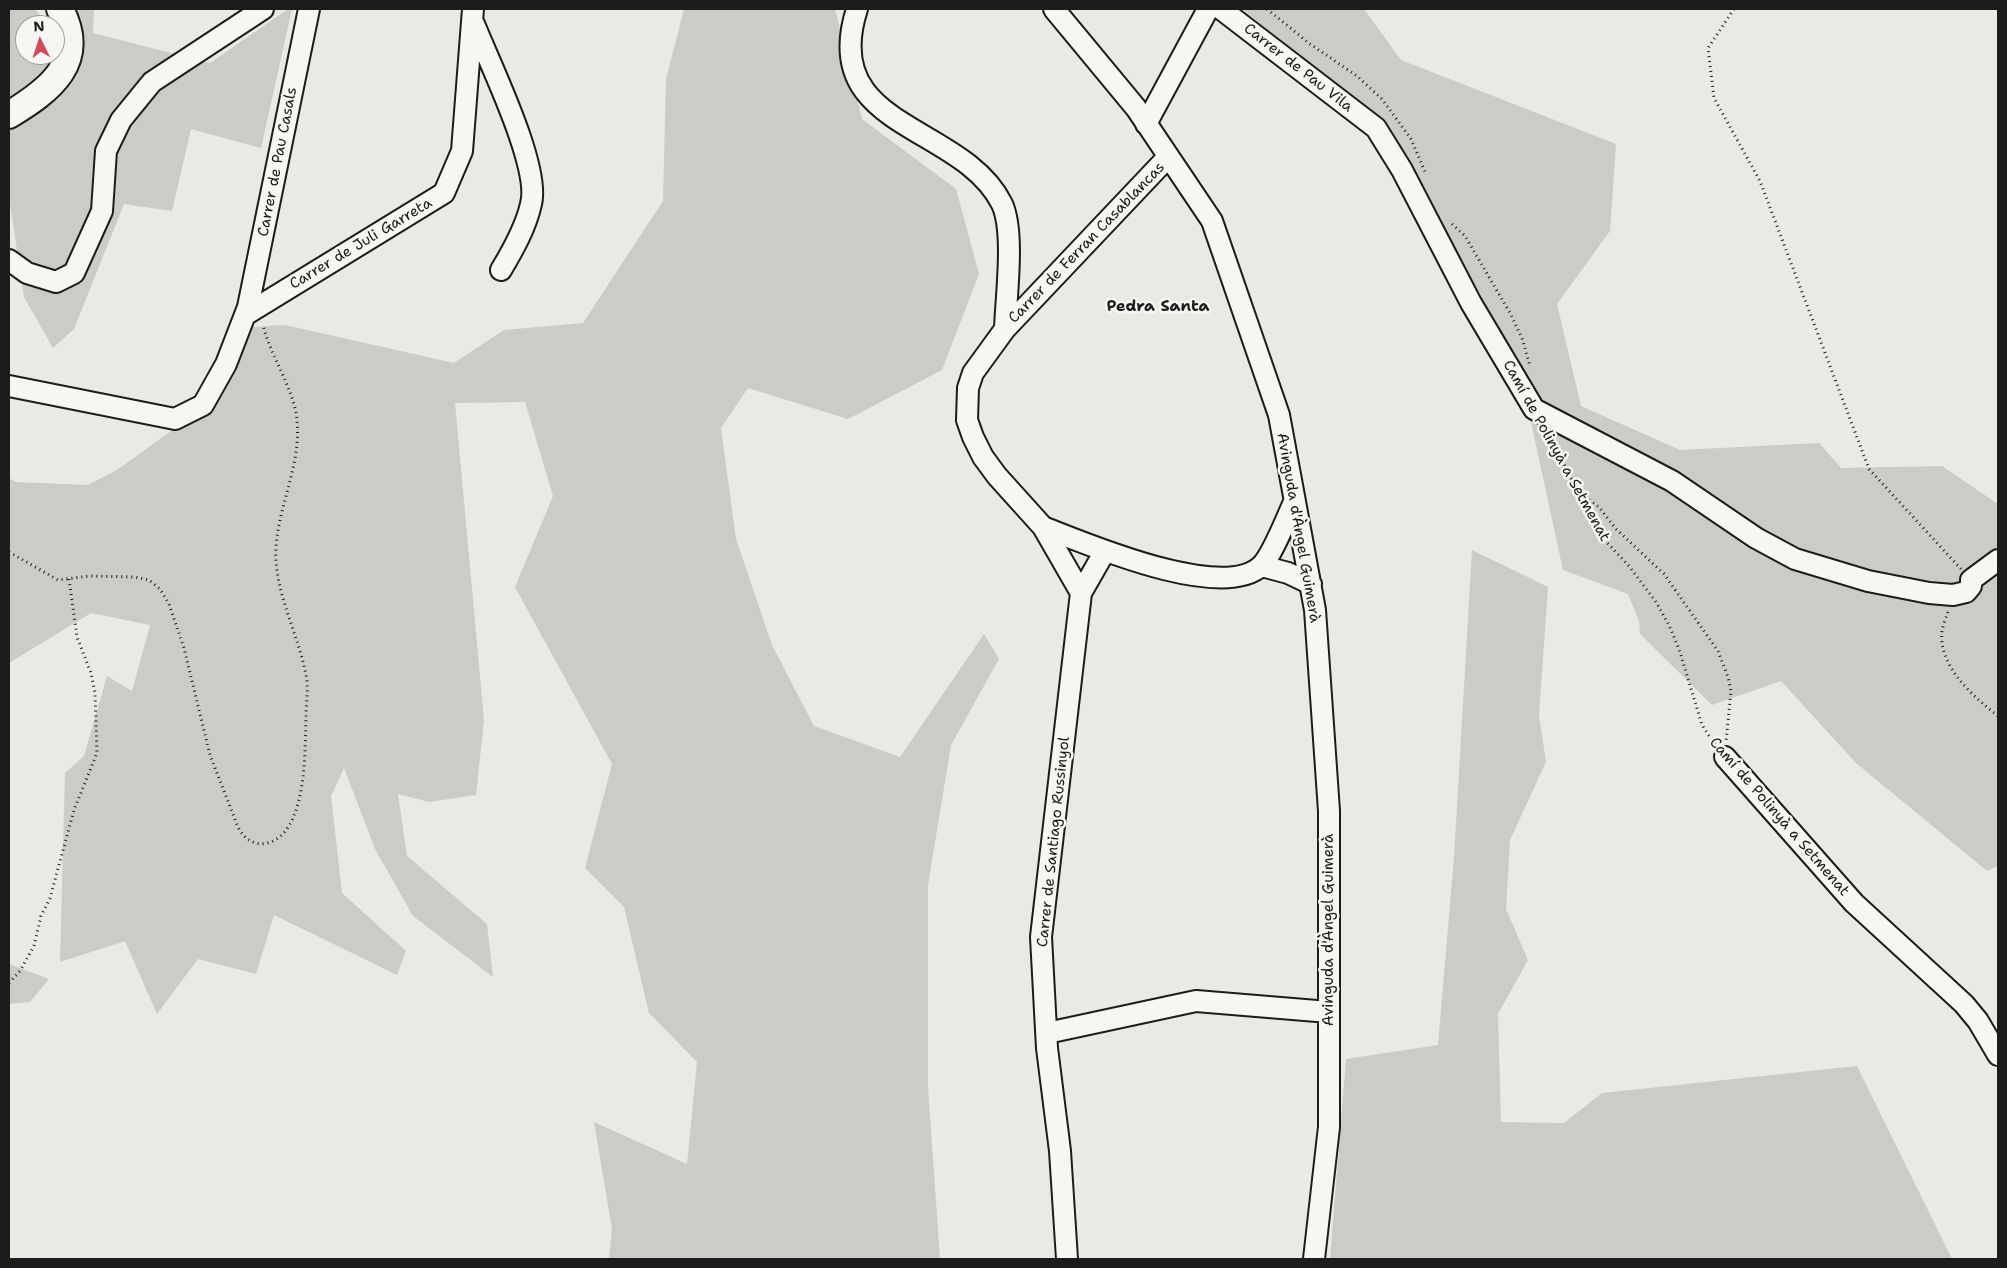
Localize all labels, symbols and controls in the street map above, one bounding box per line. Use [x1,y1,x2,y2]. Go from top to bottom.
north arrow [15,15,65,65]
text: N [33,17,45,35]
street label: Carrer de Pau Vila [1240,20,1356,116]
street label: Carrer de Pau Casals [255,86,301,238]
street label: Carrer de Ferran Casablancas [1005,159,1169,327]
street label: Carrer de Juli Garreta [287,194,435,294]
district label: Pedra Santa [1106,297,1210,317]
street label: Camí de Polinyà a Setmenat [1499,357,1613,545]
street label: Avinguda d'Àngel Guimerà [1272,432,1324,624]
street label: Camí de Polinyà a Setmenat [1705,734,1853,900]
street label: Carrer de Santiago Russinyol [1034,736,1074,948]
street label: Avinguda d'Àngel Guimerà [1320,834,1338,1026]

